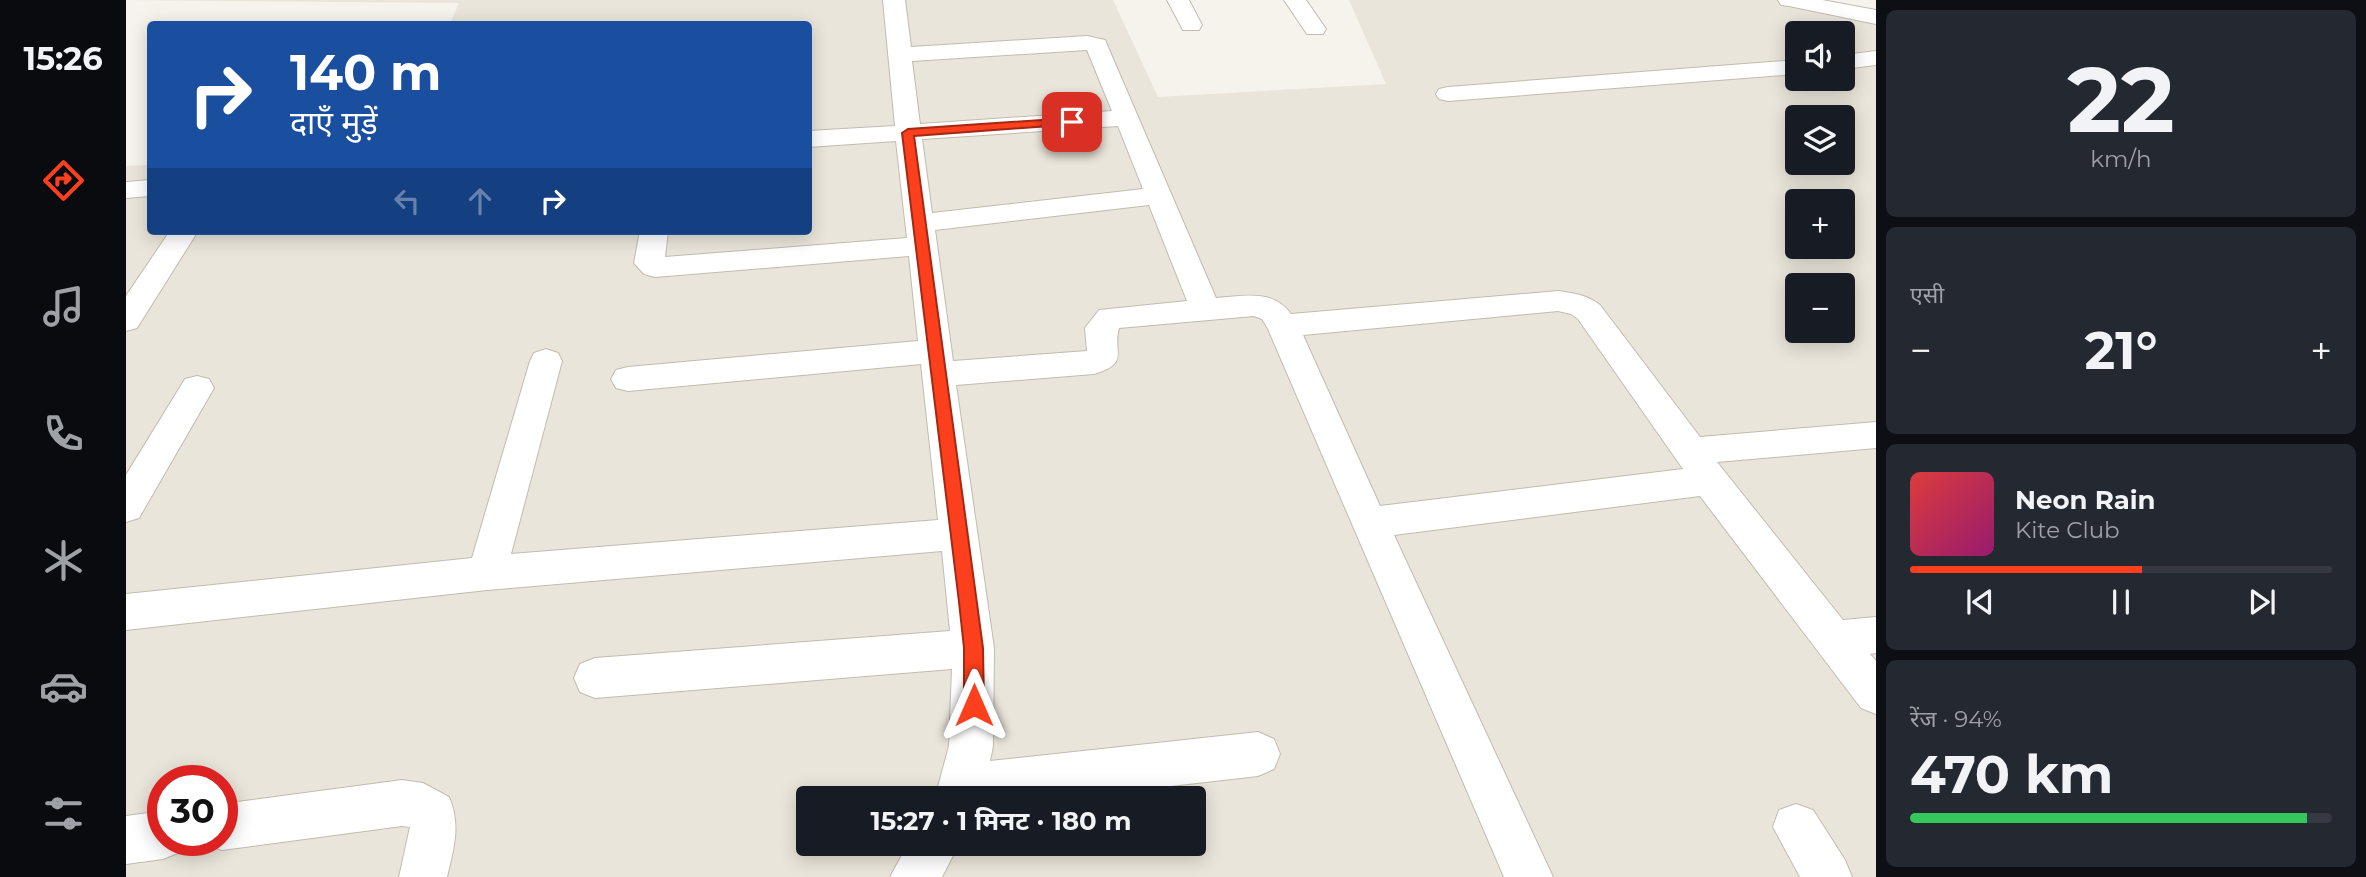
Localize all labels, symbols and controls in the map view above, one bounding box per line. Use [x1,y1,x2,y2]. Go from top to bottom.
map controls [1785,21,1855,343]
button: sound [1785,21,1855,91]
text: 15:26 [23,39,103,78]
text: 140 m [290,43,442,102]
text: 22 [2067,44,2175,155]
icon: right [175,49,266,140]
pin [1042,92,1102,152]
text: दाएँ मुड़ें [290,103,378,142]
icon: arrive [1053,103,1091,141]
button: layers [1785,105,1855,175]
text: km/h [2090,145,2152,173]
icon: directions [39,156,88,205]
icon: left [388,182,426,220]
icon: ahead [461,182,499,220]
icon: right [534,182,572,220]
button: + [1785,189,1855,259]
button: − [1785,273,1855,343]
text: एसी [1910,281,1944,309]
icon: music [39,282,88,331]
text: 21° [2085,319,2157,382]
text: − [1910,327,1932,374]
text: + [2310,327,2332,374]
icon: phone [39,409,88,458]
text: Neon Rain [2015,484,2156,516]
text: Kite Club [2015,516,2120,544]
icon: climate [39,536,88,585]
icon: previous [1961,583,1999,621]
icon: pause [2102,583,2140,621]
icon: next [2243,583,2281,621]
icon: car [39,662,88,711]
position arrow [937,668,1011,742]
text: रेंज · 94% [1910,705,2002,733]
text: 470 km [1910,743,2113,806]
speed limit sign: 30 [147,765,238,856]
icon: filters [39,789,88,838]
text: 15:27 · 1 मिनट · 180 m [871,805,1131,837]

